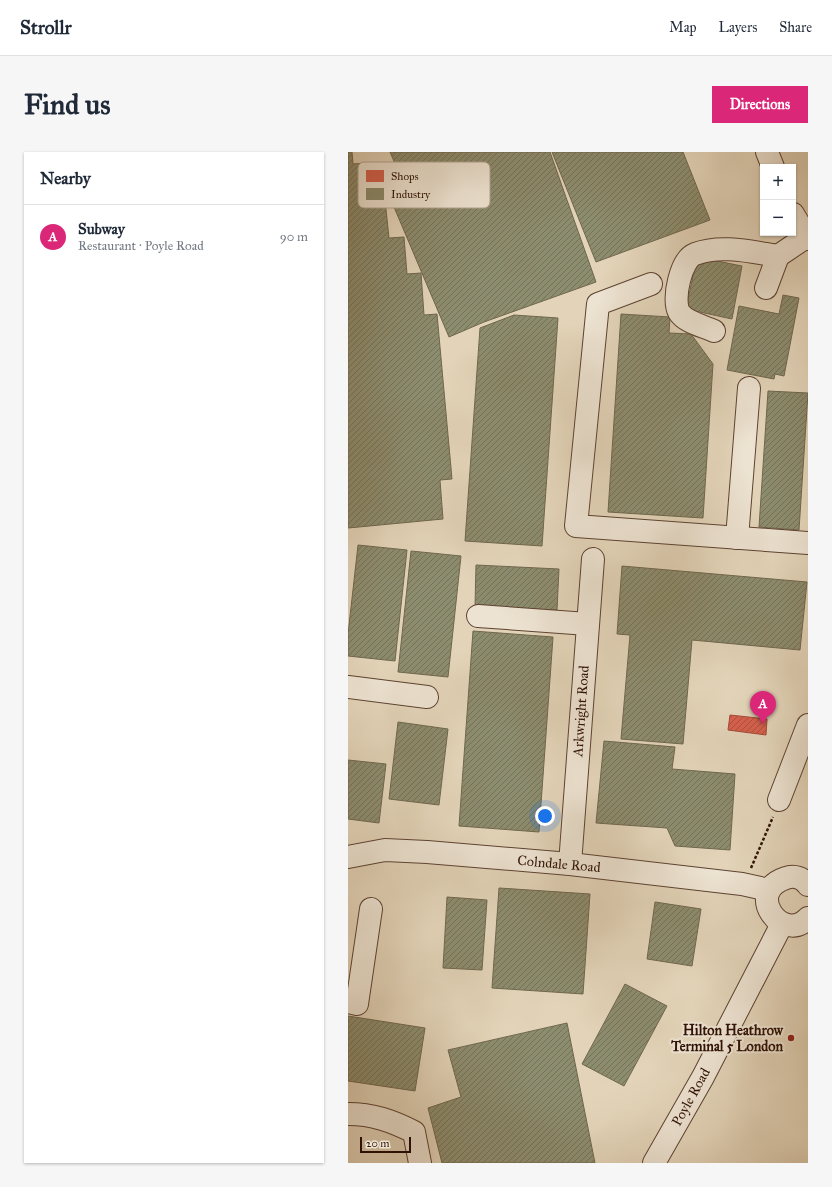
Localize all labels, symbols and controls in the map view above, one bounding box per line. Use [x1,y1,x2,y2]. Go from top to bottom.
text: Strollr [20,16,72,39]
text: Map [669,19,697,36]
text: Layers [719,19,757,36]
text: Share [779,19,812,36]
button: Directions [712,86,808,123]
text: Find us [24,87,110,122]
legend [358,162,490,208]
map controls [760,164,796,236]
button: + [760,164,796,200]
text: Nearby [40,168,91,189]
text: Shops [391,170,419,183]
text: Industry [391,188,431,201]
button: − [760,200,796,236]
text: Subway [78,220,125,238]
text: A [49,229,57,245]
text: 90 m [280,229,308,245]
text: Restaurant · Poyle Road [78,238,204,254]
street label: Arkwright Road [569,665,593,758]
pin: A [750,691,776,724]
your location [535,806,555,826]
street label: Colndale Road [517,852,601,876]
place label: Hilton Heathrow Terminal 5 London [670,1022,784,1055]
marker: Hilton Heathrow Terminal 5 London [786,1033,796,1043]
street label: Poyle Road [668,1065,714,1129]
scale bar [360,1135,411,1154]
text: 20 m [366,1137,389,1150]

